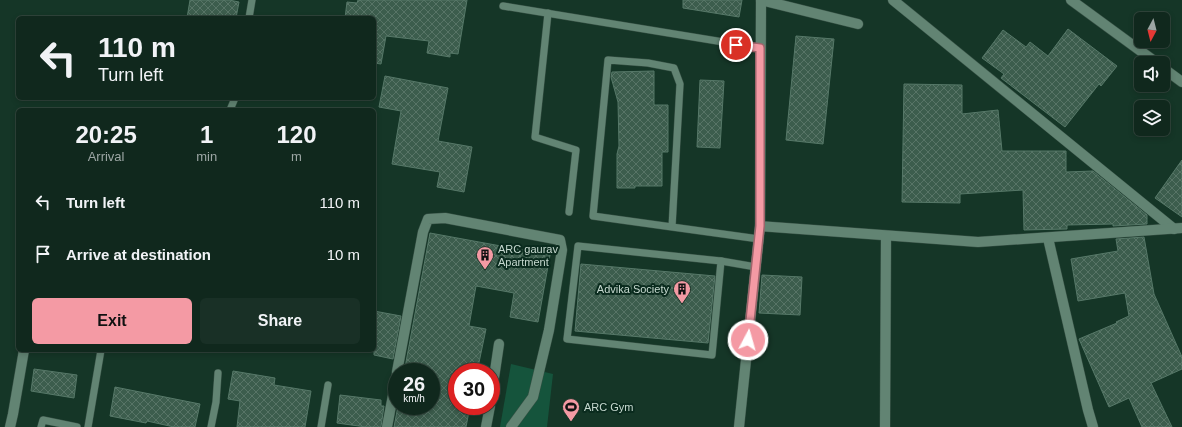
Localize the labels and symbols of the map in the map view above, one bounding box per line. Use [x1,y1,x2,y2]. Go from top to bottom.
north arrow [1134,12,1170,48]
pin [719,28,753,62]
place label: ARC gaurav Apartment [498,243,558,268]
building icon: ARC gaurav Apartment [475,245,495,270]
building icon: Advika Society [672,279,692,304]
place label: Advika Society [597,283,669,295]
position arrow [727,319,769,361]
speed limit sign: 30 [448,363,500,415]
sports icon: ARC Gym [561,397,581,422]
place label: ARC Gym [584,401,634,413]

